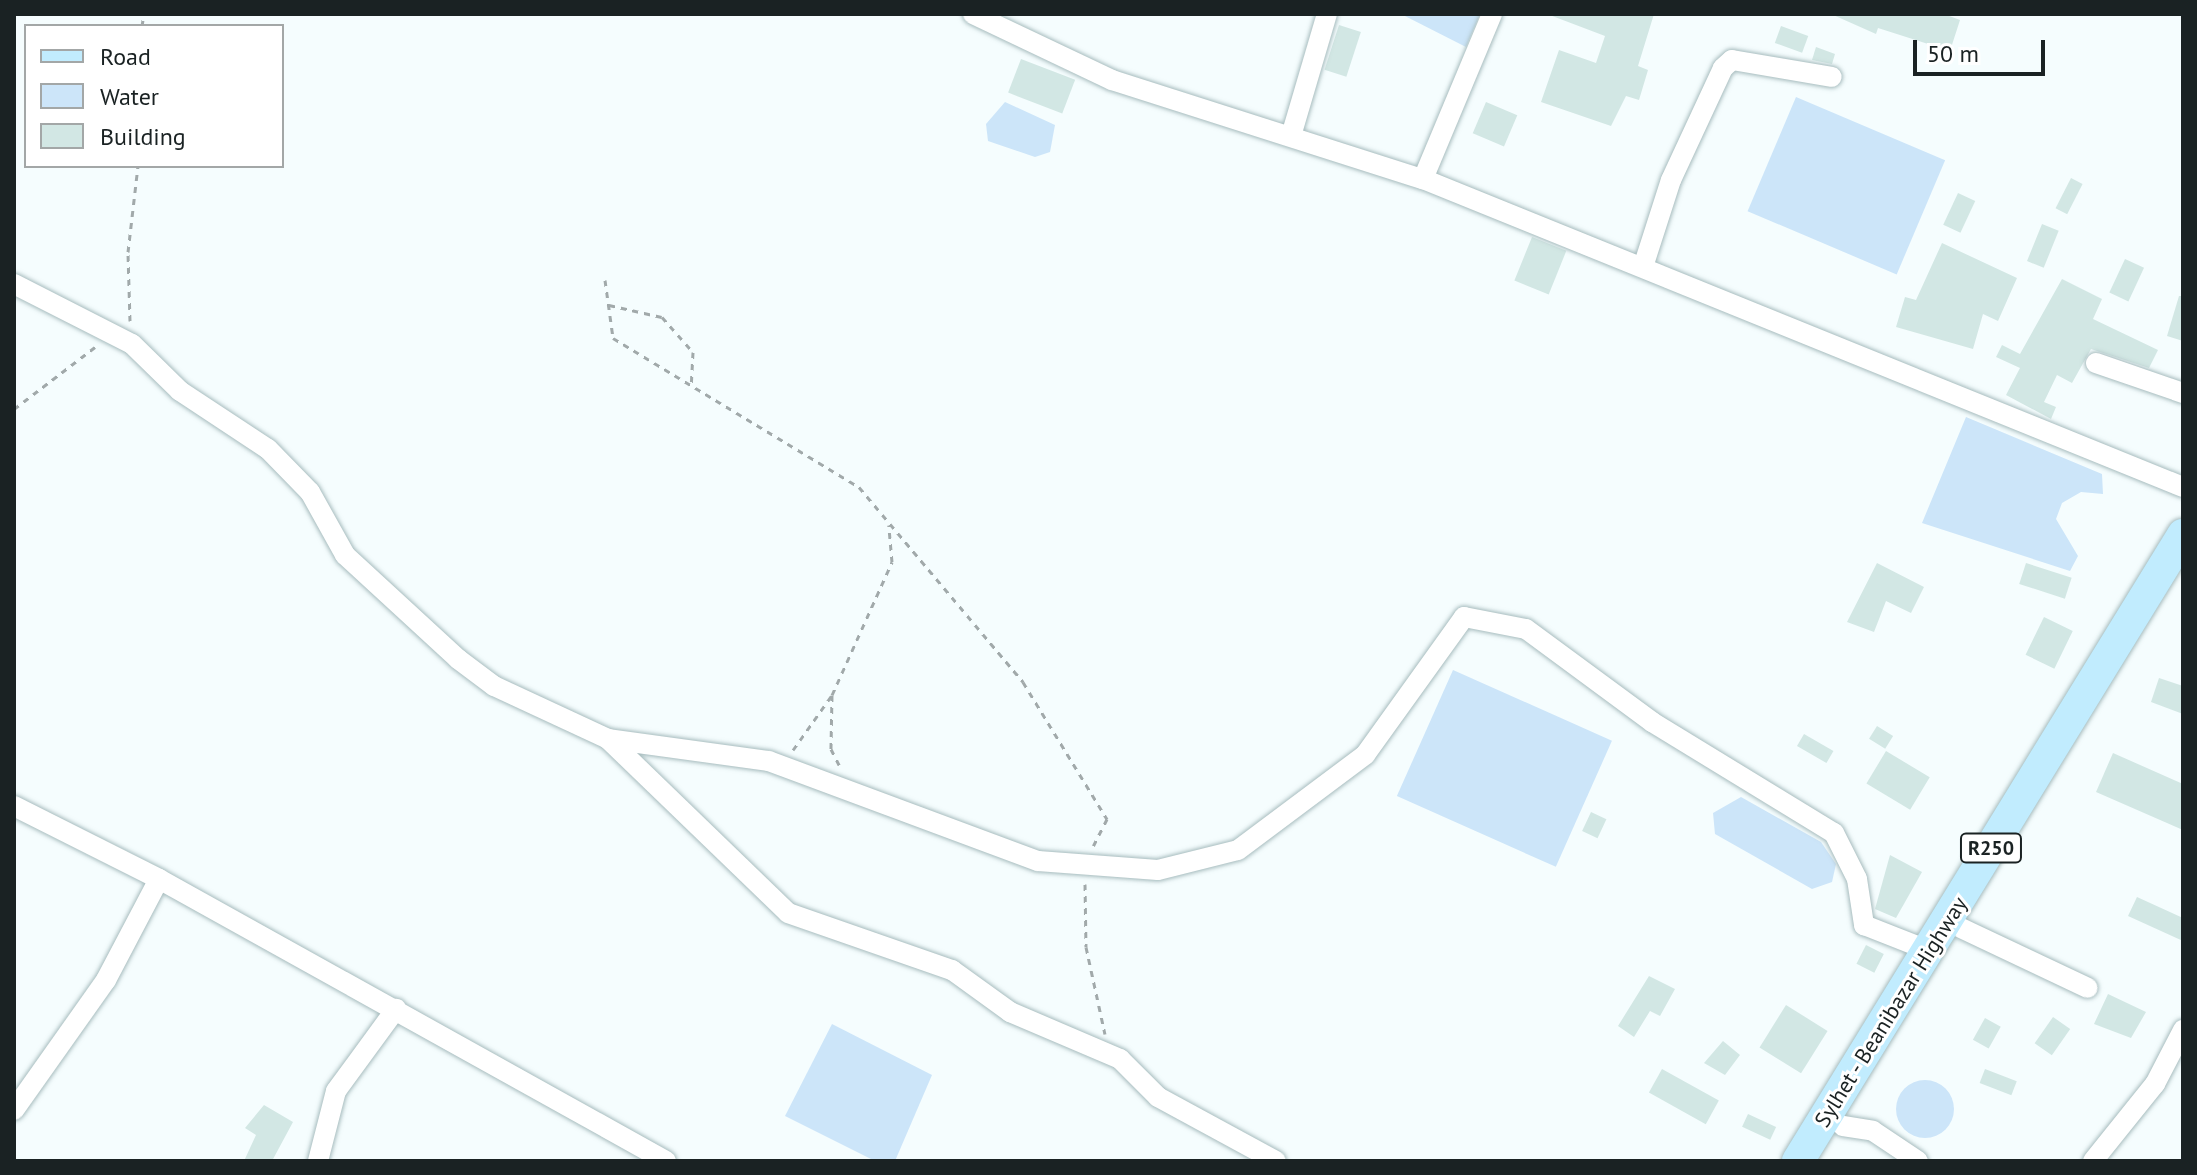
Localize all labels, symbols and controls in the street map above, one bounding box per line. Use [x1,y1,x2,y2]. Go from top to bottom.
legend [24,24,284,168]
scale bar [1917,24,2049,74]
text: 50 m [1927,38,1979,69]
text: Road [100,41,151,72]
text: Water [100,81,159,112]
text: Building [100,121,186,152]
road number: R250 [1959,832,2023,864]
street label: Sylhet - Beanibazar Highway [1808,890,1974,1134]

